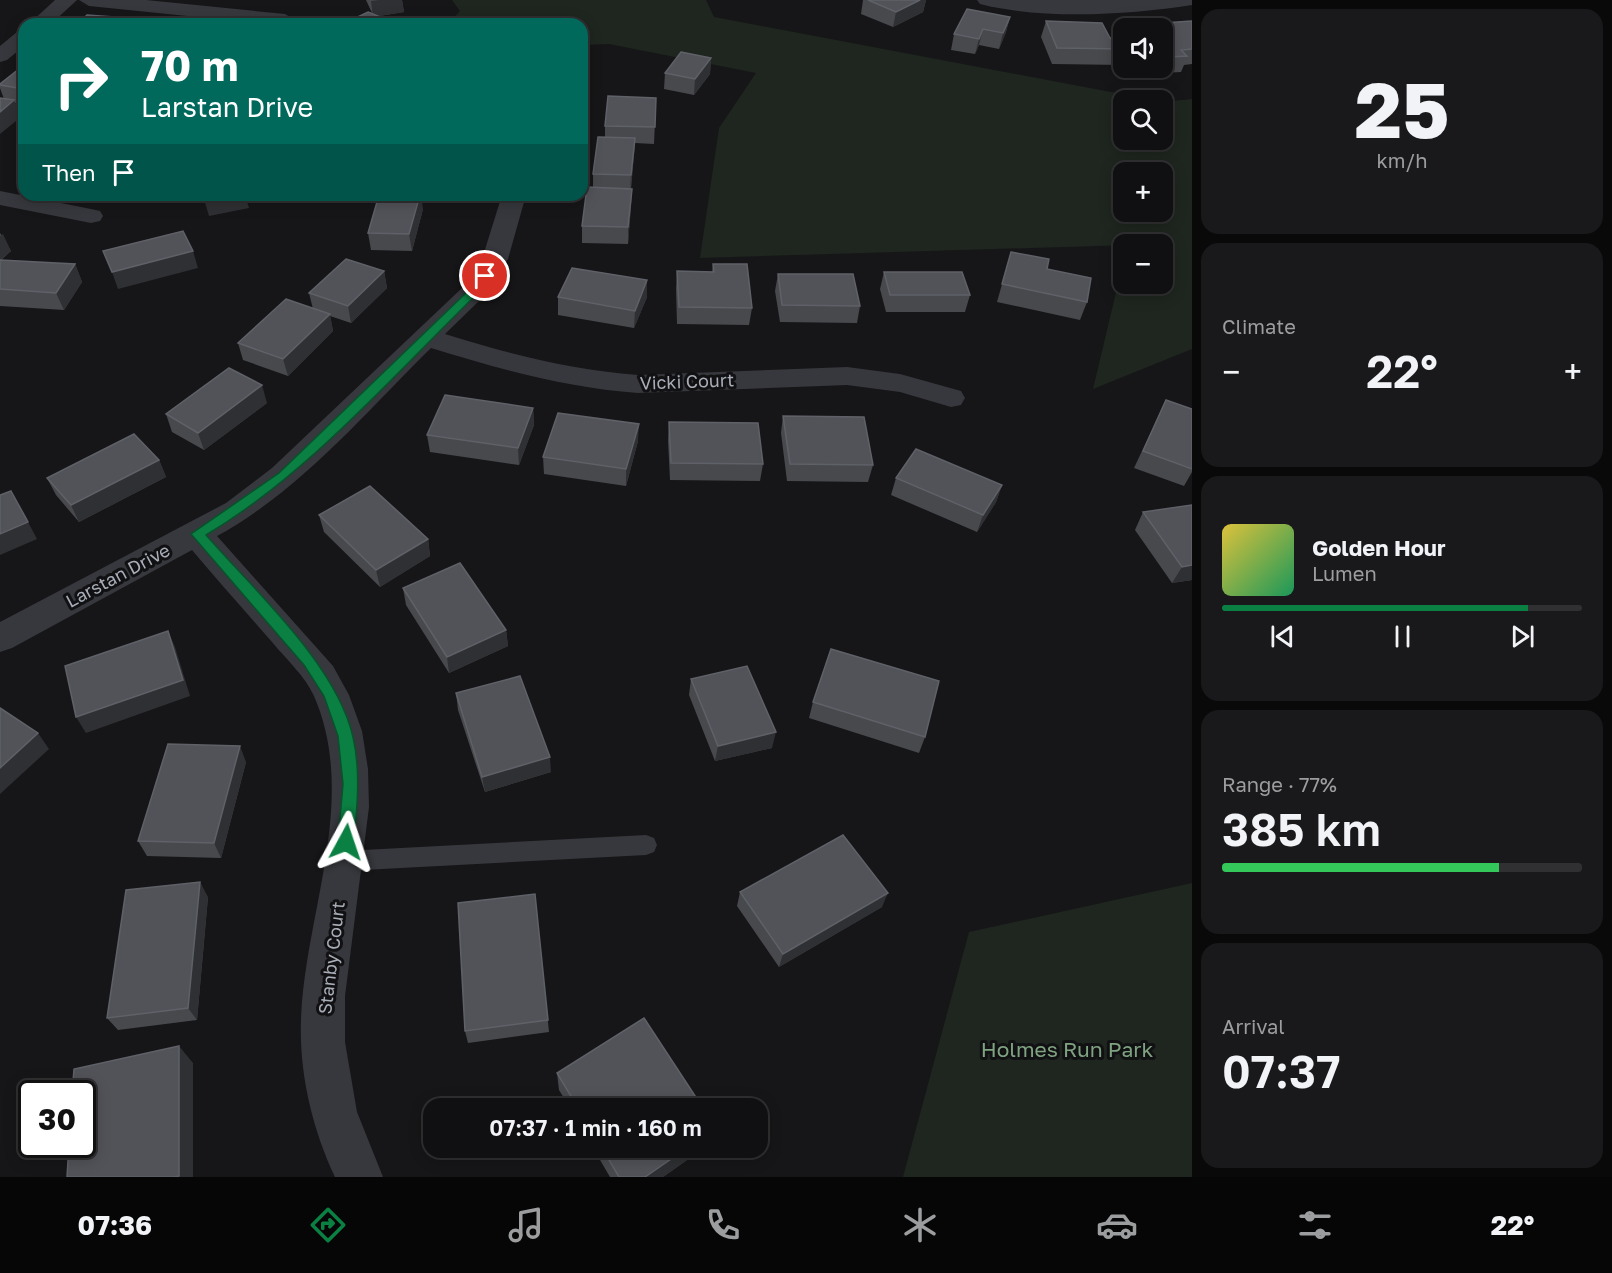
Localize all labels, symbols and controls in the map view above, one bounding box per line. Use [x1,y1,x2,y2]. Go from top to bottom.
map controls [1113,18,1173,294]
button: sound [1113,18,1173,78]
text: 70 m [141,40,238,90]
icon: right [42,42,120,120]
text: 25 [1354,62,1450,155]
button: search [1113,90,1173,150]
text: Larstan Drive [141,91,313,123]
text: km/h [1377,148,1427,172]
icon: arrive [107,156,140,189]
text: Then [42,159,95,186]
button: + [1113,162,1173,222]
button: − [1113,234,1173,294]
pin [459,250,510,301]
icon: arrive [468,259,501,292]
text: Climate [1222,314,1296,338]
text: 22° [1366,344,1438,398]
text: − [1222,352,1240,391]
text: + [1564,352,1582,391]
street label: Vicki Court [639,368,735,394]
text: Golden Hour [1312,534,1446,561]
street label: Larstan Drive [62,538,173,612]
text: Lumen [1312,561,1377,585]
icon: previous [1266,620,1299,653]
icon: pause [1386,620,1419,653]
icon: next [1506,620,1539,653]
text: Range · 77% [1222,772,1337,796]
text: 385 km [1222,802,1381,856]
position arrow [314,810,378,874]
street label: Stanby Court [313,900,349,1015]
text: Arrival [1222,1014,1285,1038]
park label: Holmes Run Park [981,1036,1153,1062]
text: 07:37 [1222,1044,1341,1098]
speed limit sign: 30 [18,1080,96,1158]
text: 07:37 · 1 min · 160 m [489,1114,702,1141]
icon: directions [307,1204,349,1246]
icon: music [505,1204,547,1246]
icon: phone [702,1204,744,1246]
icon: climate [899,1204,941,1246]
icon: car [1096,1204,1138,1246]
icon: filters [1294,1204,1336,1246]
text: 07:36 [78,1209,152,1241]
text: 22° [1491,1209,1534,1241]

